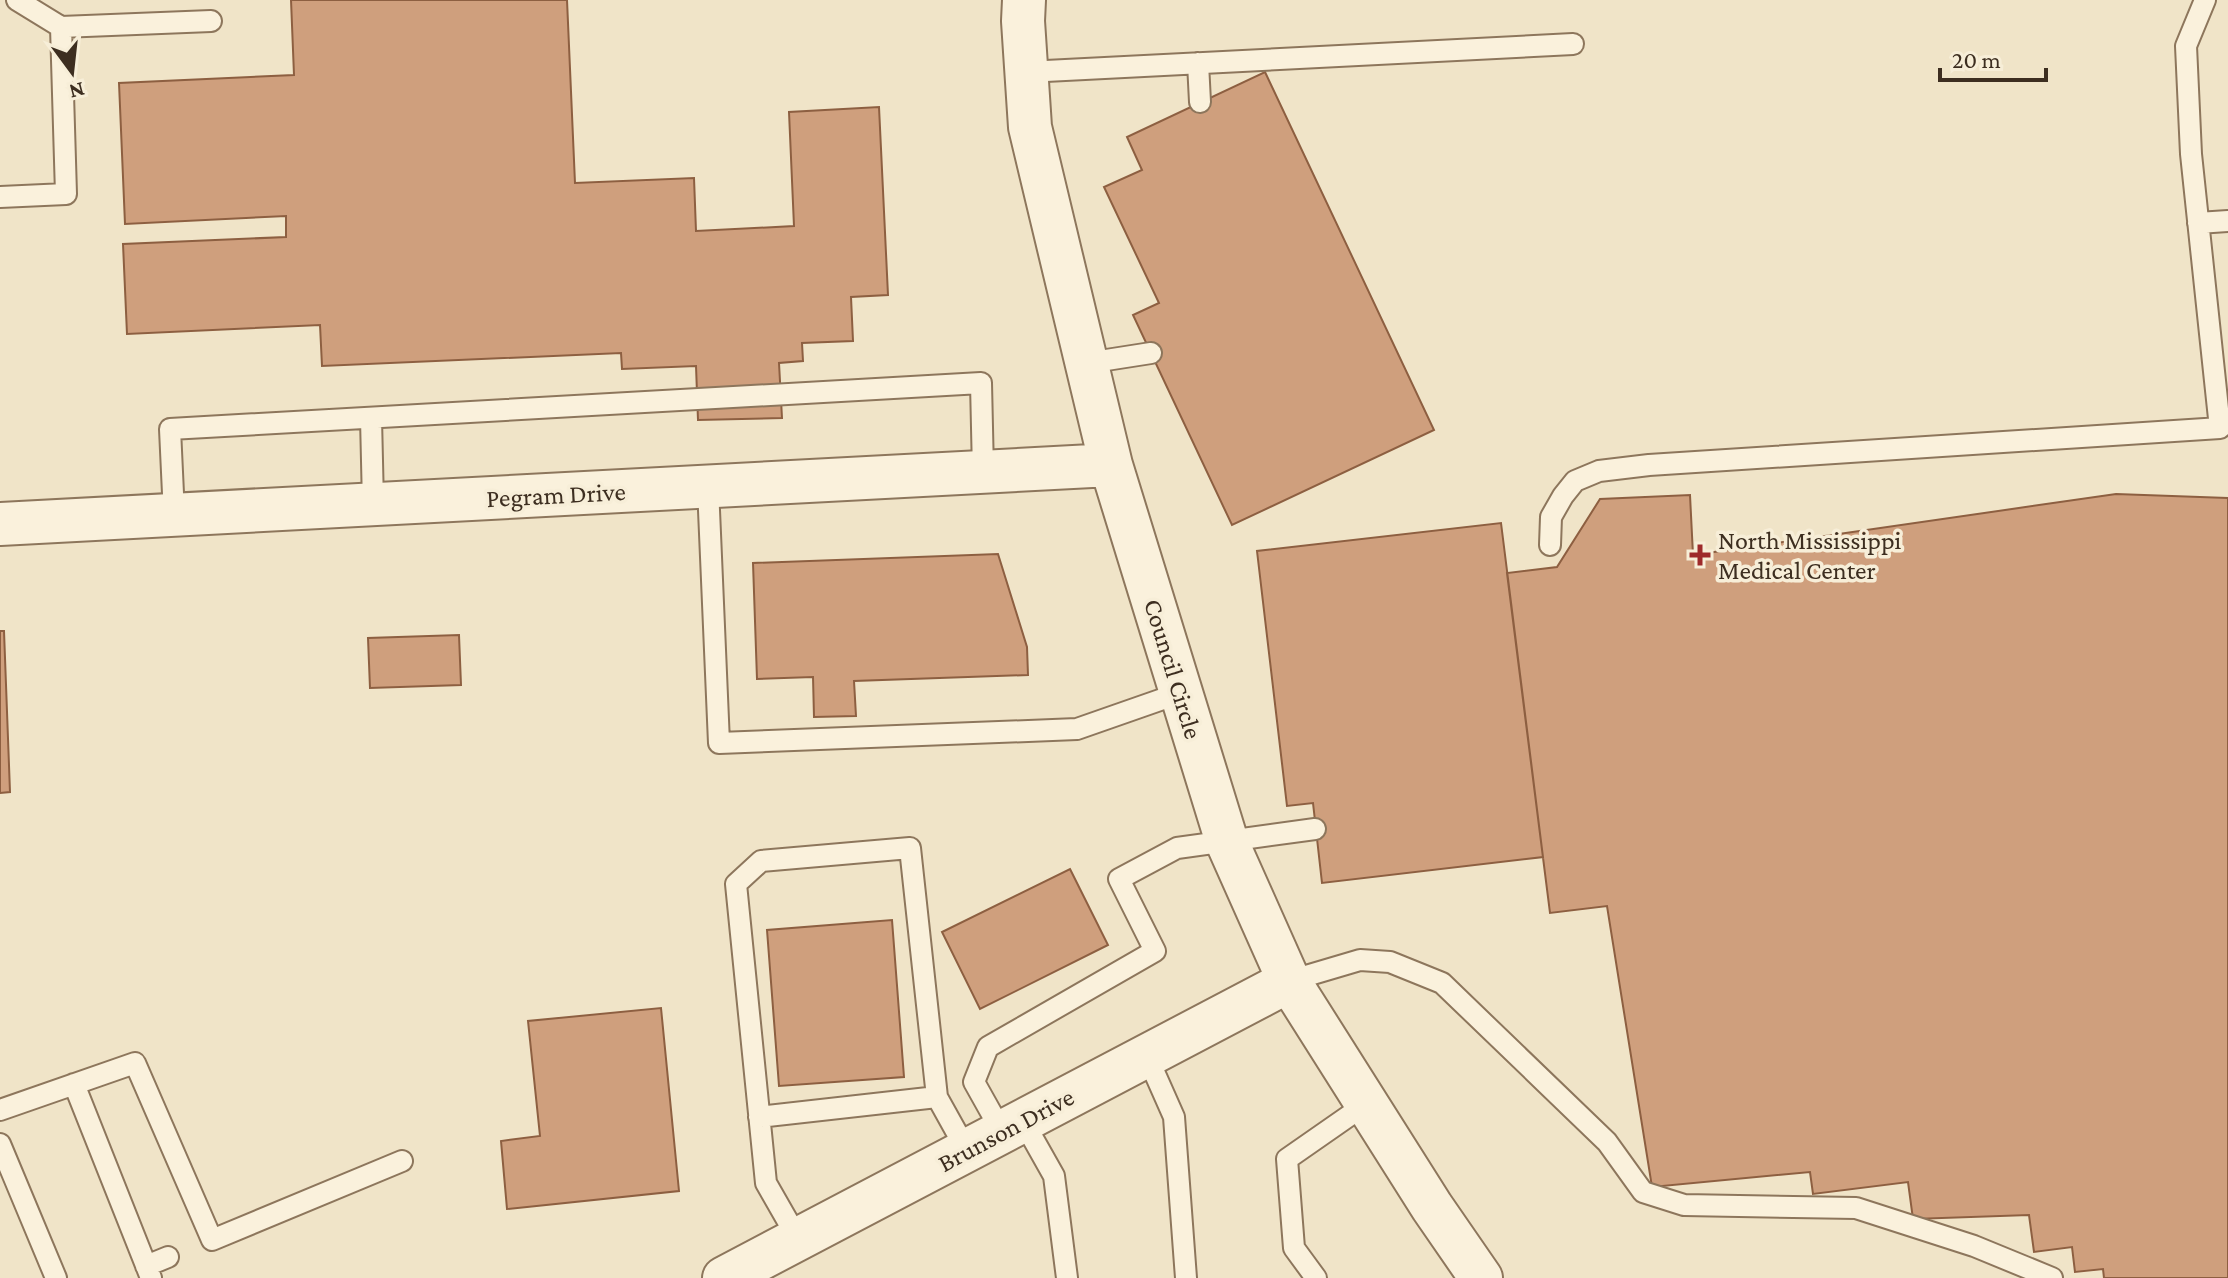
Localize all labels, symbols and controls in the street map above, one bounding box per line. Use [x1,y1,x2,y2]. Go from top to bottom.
north arrow [32,32,112,112]
scale bar [1940,32,2046,82]
text: 20 m [1952,46,2001,73]
text: N [67,77,88,105]
street label: Pegram Drive [486,477,626,513]
place label: North Mississippi Medical Center [1718,526,1902,585]
marker: North Mississippi Medical Center [1689,544,1711,566]
street label: Council Circle [1138,595,1208,743]
street label: Brunson Drive [933,1082,1079,1178]

